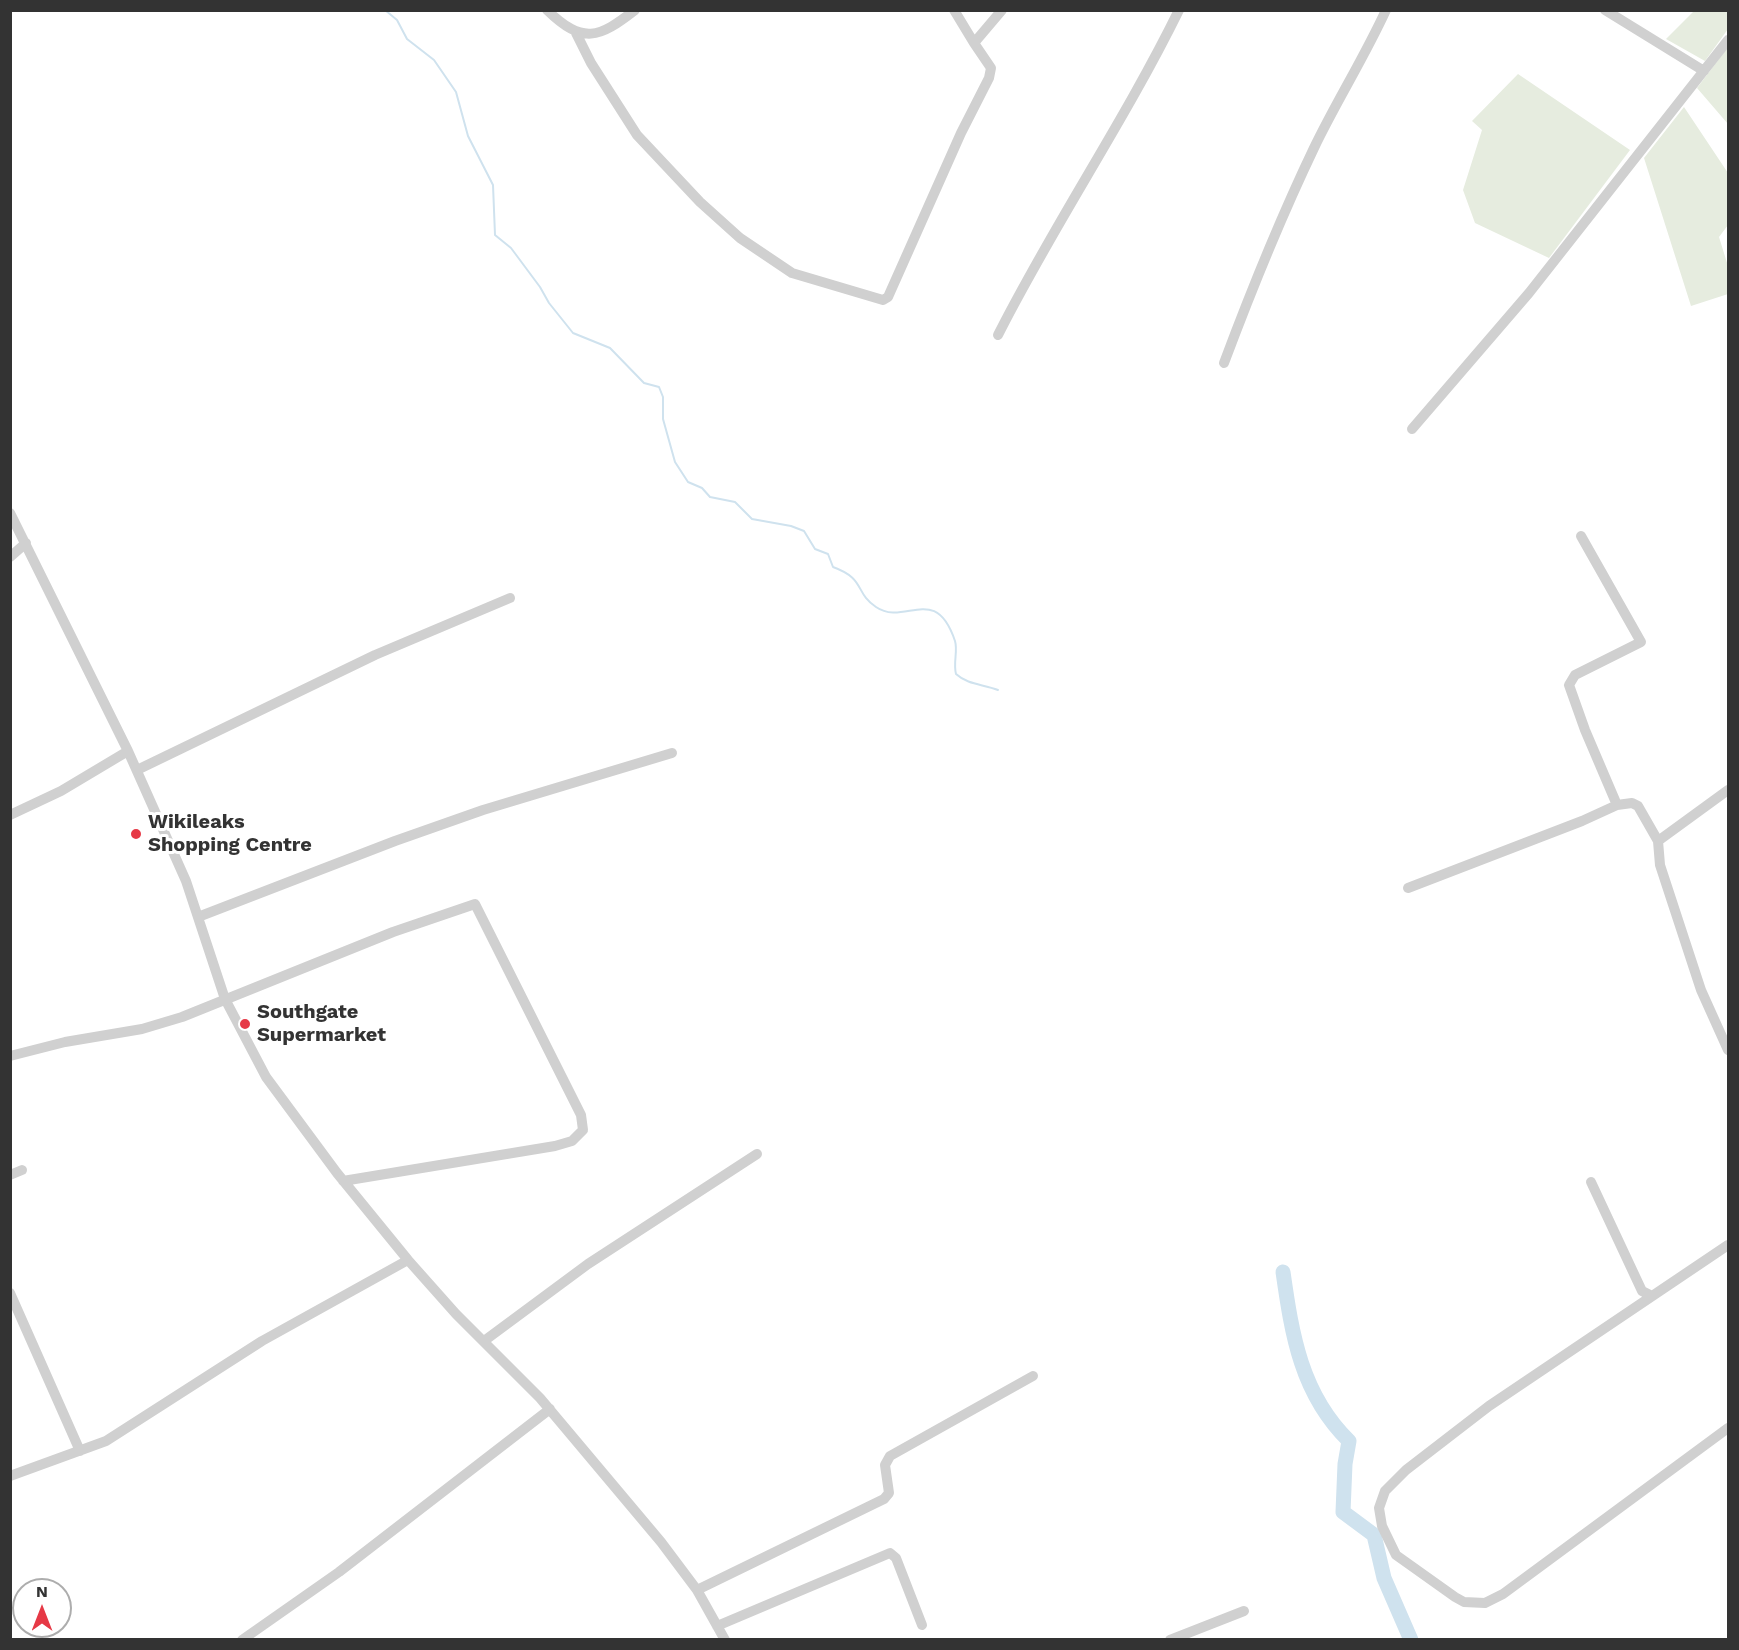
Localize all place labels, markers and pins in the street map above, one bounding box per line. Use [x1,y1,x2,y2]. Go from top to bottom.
place label: Wikileaks Shopping Centre [148,810,312,857]
marker: Wikileaks Shopping Centre [129,827,143,841]
place label: Southgate Supermarket [257,1000,386,1047]
marker: Southgate Supermarket [238,1017,252,1031]

